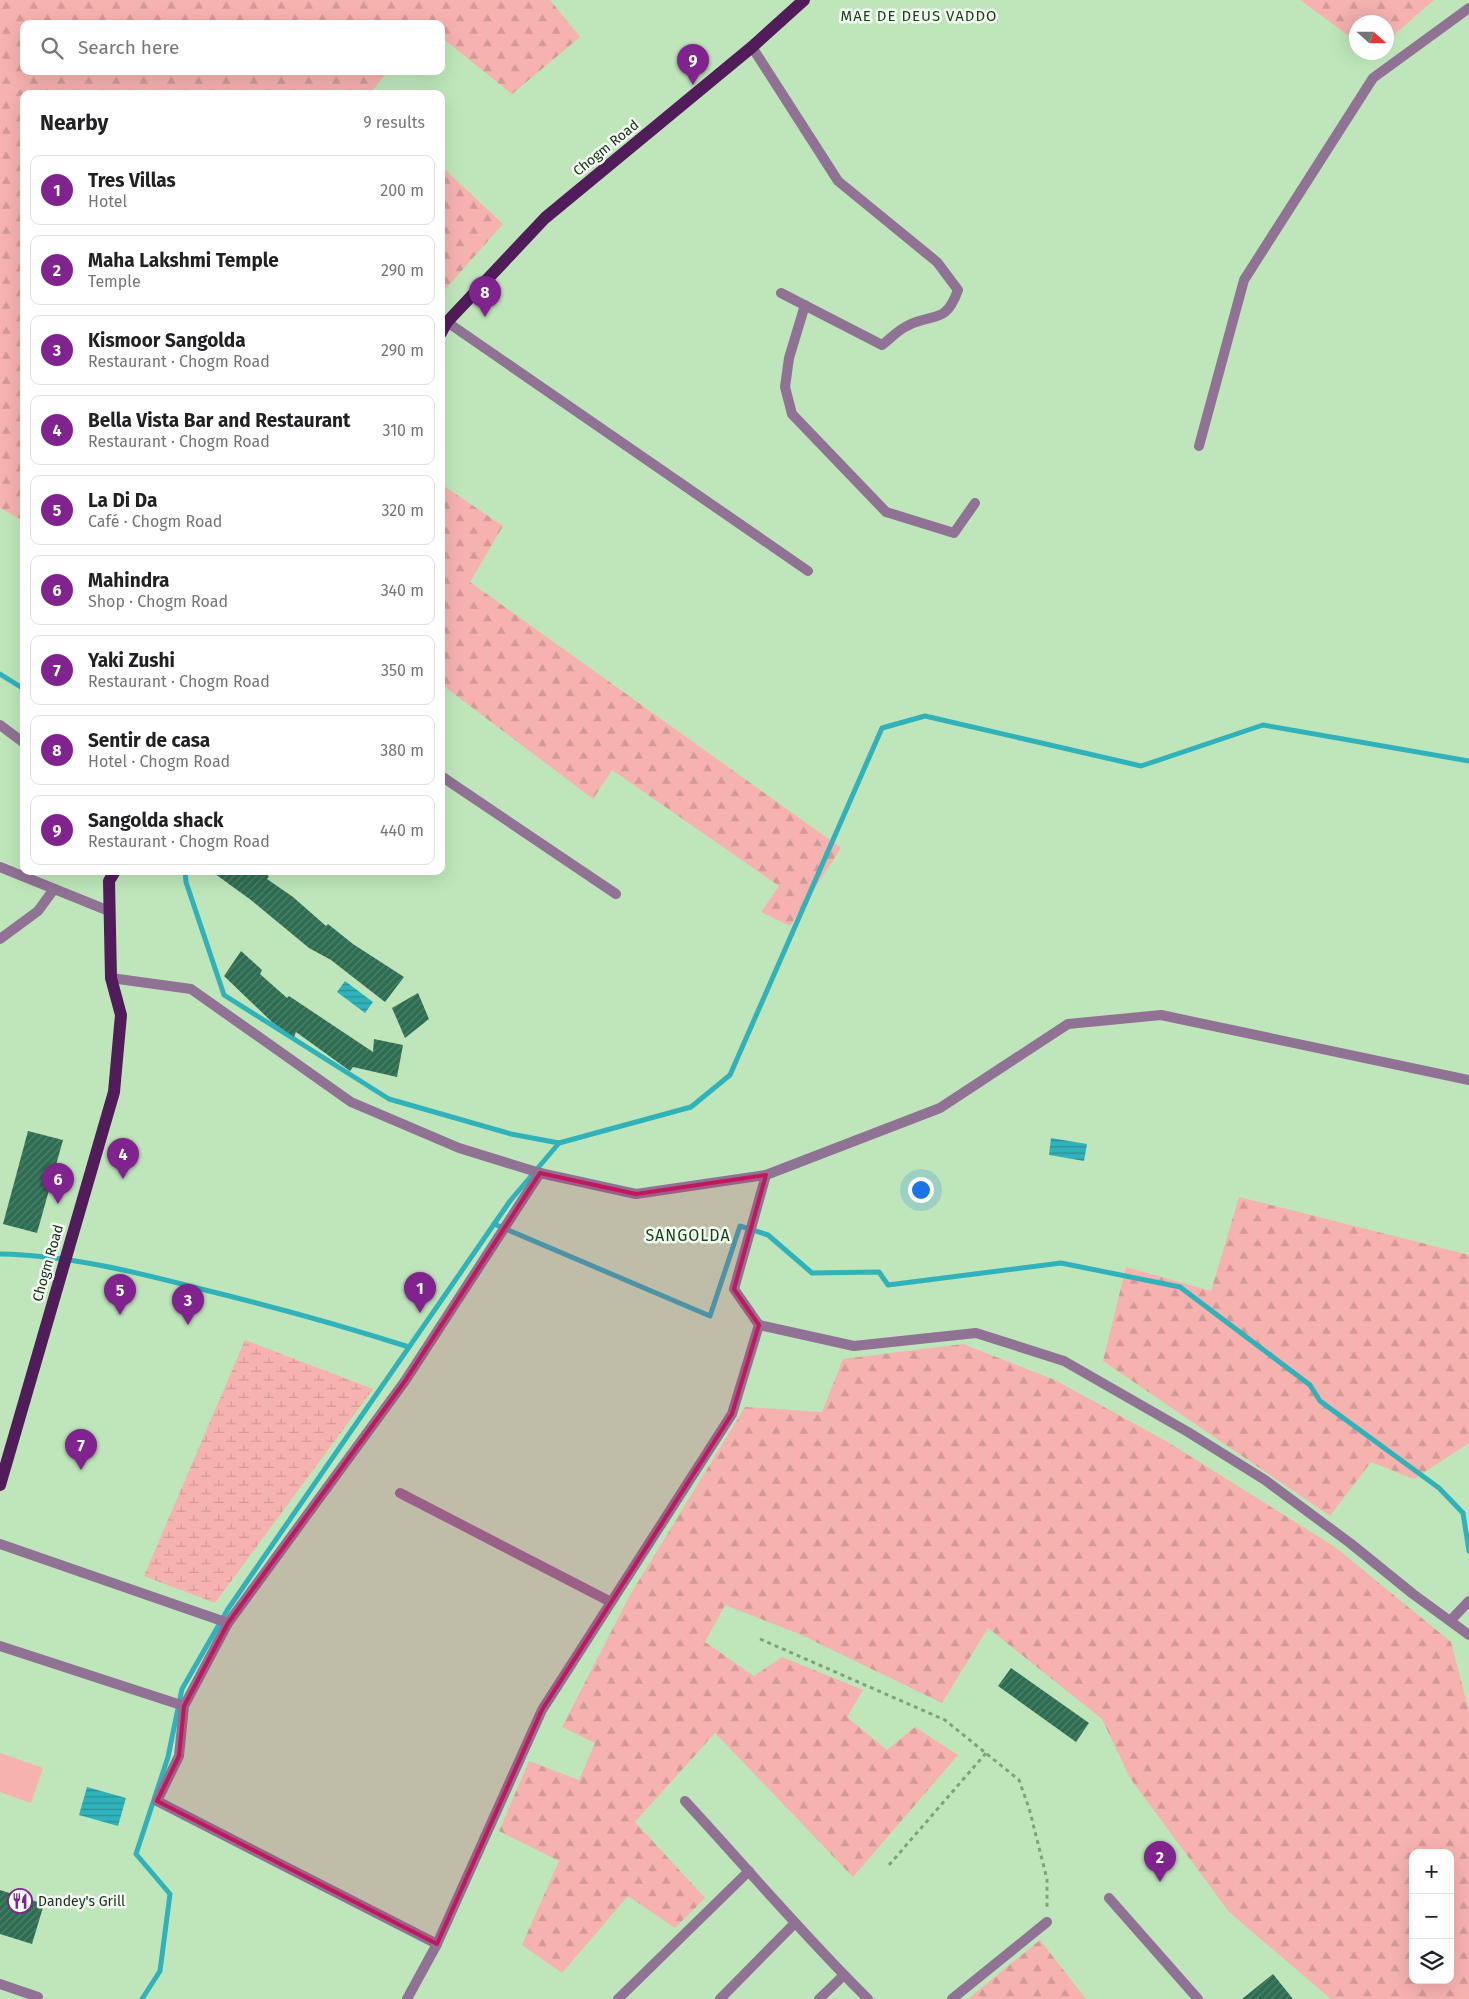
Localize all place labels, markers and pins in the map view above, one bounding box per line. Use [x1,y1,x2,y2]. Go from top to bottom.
pin: 9 [677,44,709,85]
pin: 8 [469,276,501,317]
pin: 4 [107,1138,139,1179]
pin: 6 [42,1163,74,1204]
pin: 1 [404,1272,436,1313]
pin: 5 [104,1274,136,1315]
pin: 3 [172,1284,204,1325]
pin: 7 [65,1429,97,1470]
pin: 2 [1144,1841,1176,1882]
restaurant icon: Dandey's Grill [7,1888,33,1914]
place label: Dandey's Grill [38,1893,125,1910]

